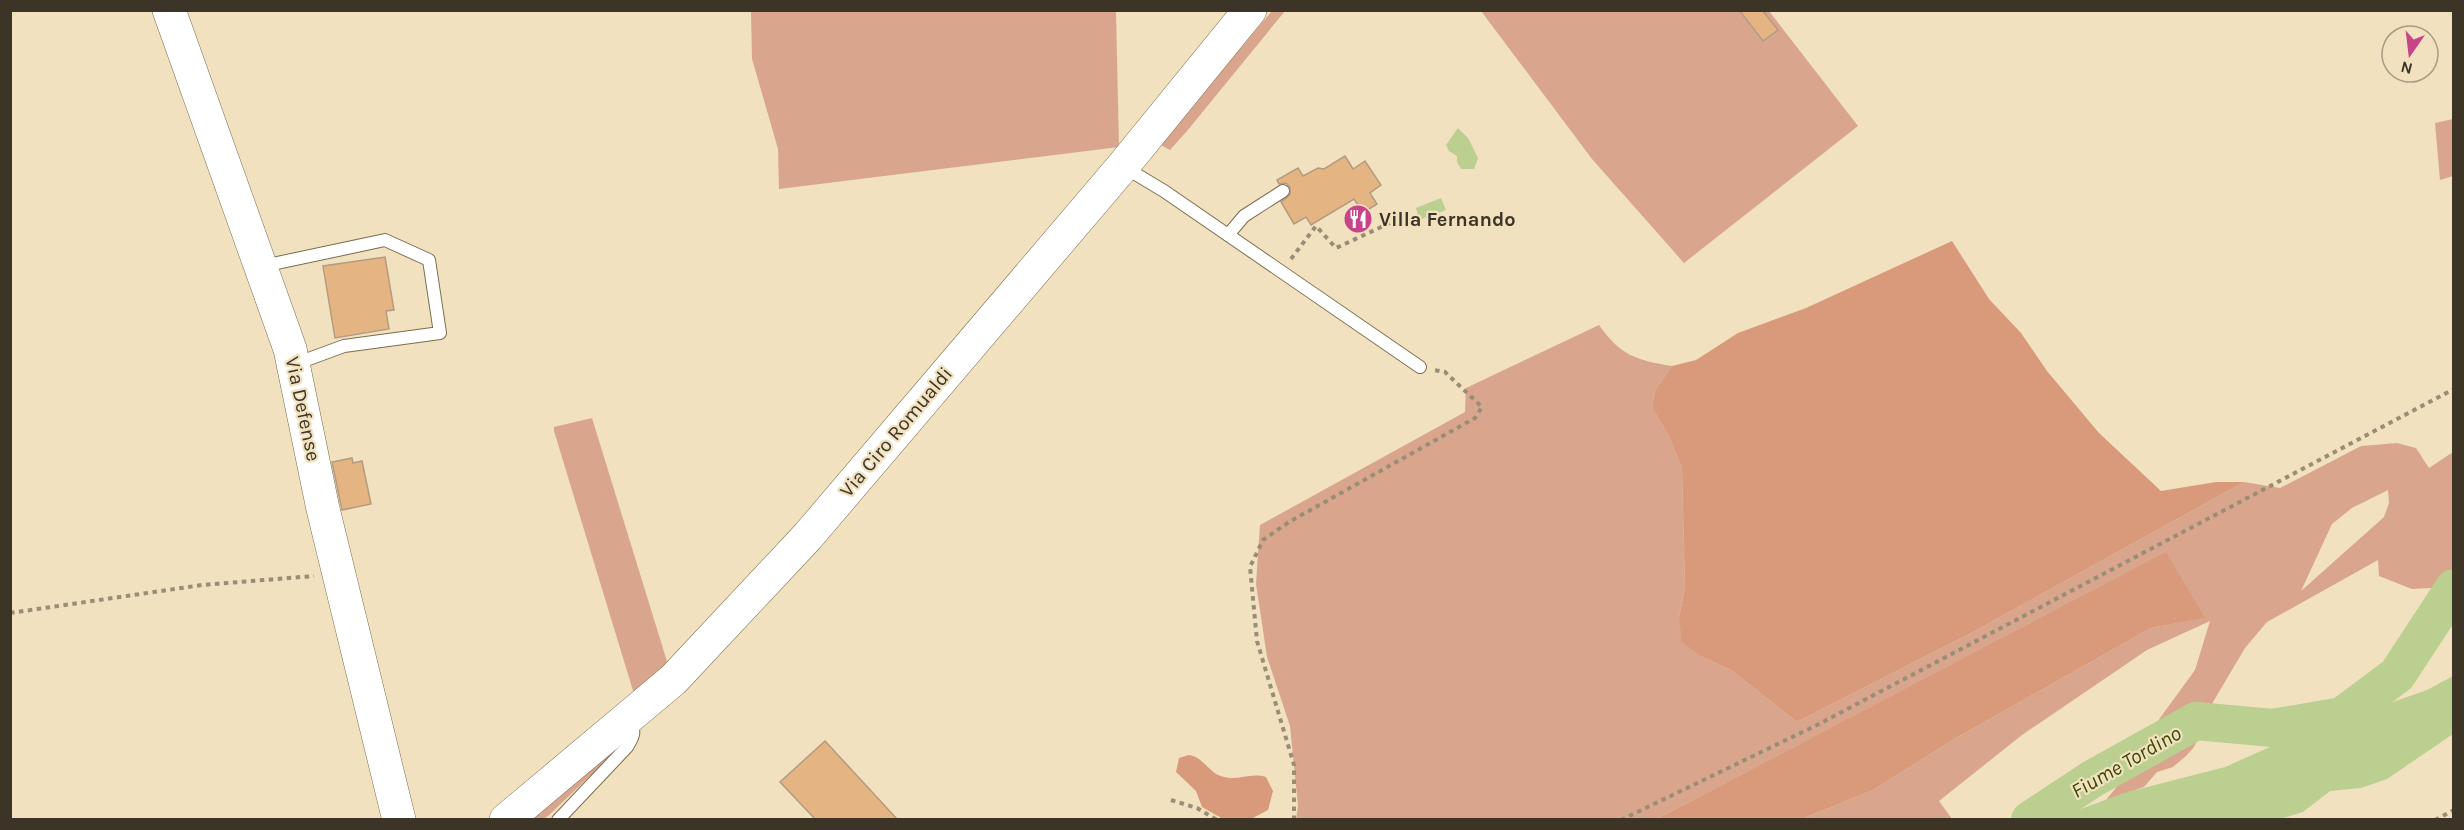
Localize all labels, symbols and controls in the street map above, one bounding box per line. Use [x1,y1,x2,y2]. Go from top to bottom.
north arrow [2380,24,2440,84]
text: N [2399,57,2414,79]
restaurant icon: Villa Fernando [1342,203,1374,235]
place label: Villa Fernando [1379,208,1516,231]
street label: Via Defense [281,355,325,463]
street label: Via Ciro Romualdi [835,362,957,502]
water label: Fiume Tordino [2067,721,2186,803]

